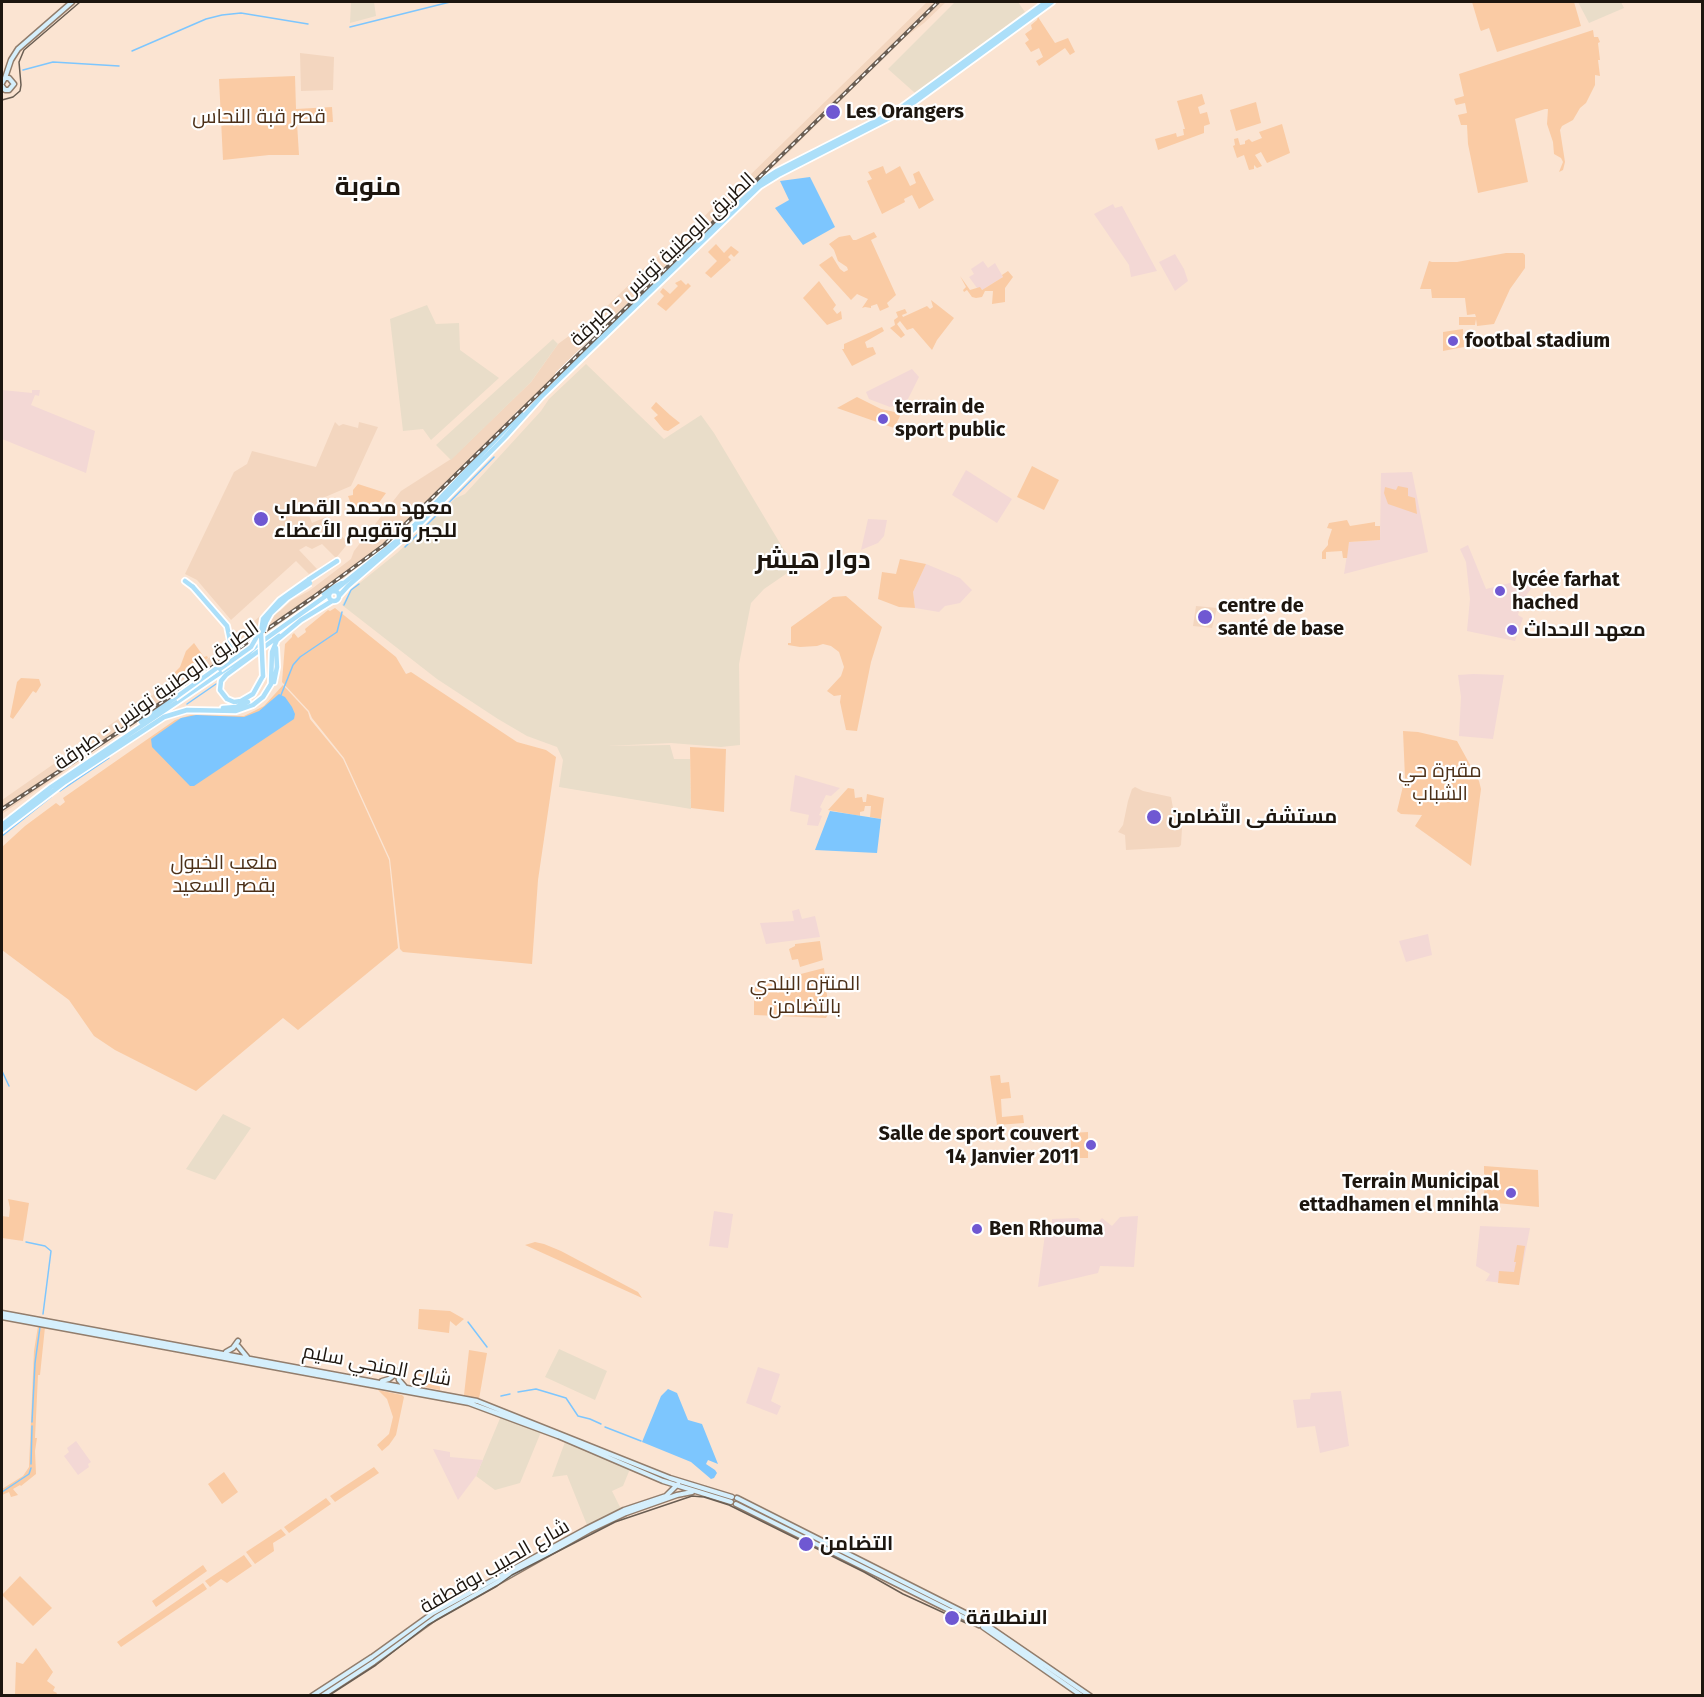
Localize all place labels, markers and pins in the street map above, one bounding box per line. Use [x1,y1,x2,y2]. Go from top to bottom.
place label: Les Orangers [846,100,964,124]
marker: Les Orangers [824,103,842,121]
place label: footbal stadium [1465,329,1610,353]
marker: footbal stadium [1446,334,1460,348]
place label: terrain de sport public [895,395,1005,442]
marker: terrain de sport public [876,412,890,426]
place label: معهد محمد القصاب للجبر وتقويم الأعضاء [274,496,457,543]
marker: معهد محمد القصاب للجبر وتقويم الأعضاء [252,510,270,528]
place label: lycée farhat hached [1512,568,1620,615]
marker: lycée farhat hached [1493,584,1507,598]
place label: centre de santé de base [1218,594,1344,641]
marker: centre de santé de base [1196,608,1214,626]
place label: معهد الاحداث [1524,618,1646,642]
marker: معهد الاحداث [1505,623,1519,637]
place label: مستشفى التّضامن [1168,805,1337,829]
marker: مستشفى التّضامن [1145,808,1163,826]
place label: Salle de sport couvert 14 Janvier 2011 [879,1122,1079,1169]
marker: Salle de sport couvert 14 Janvier 2011 [1084,1138,1098,1152]
place label: Terrain Municipal ettadhamen el mnihla [1299,1170,1499,1217]
marker: Terrain Municipal ettadhamen el mnihla [1504,1186,1518,1200]
place label: Ben Rhouma [989,1217,1104,1241]
marker: Ben Rhouma [970,1222,984,1236]
place label: التضامن [820,1532,893,1556]
marker: التضامن [797,1535,815,1553]
place label: الانطلاقة [966,1606,1048,1630]
marker: الانطلاقة [943,1609,961,1627]

